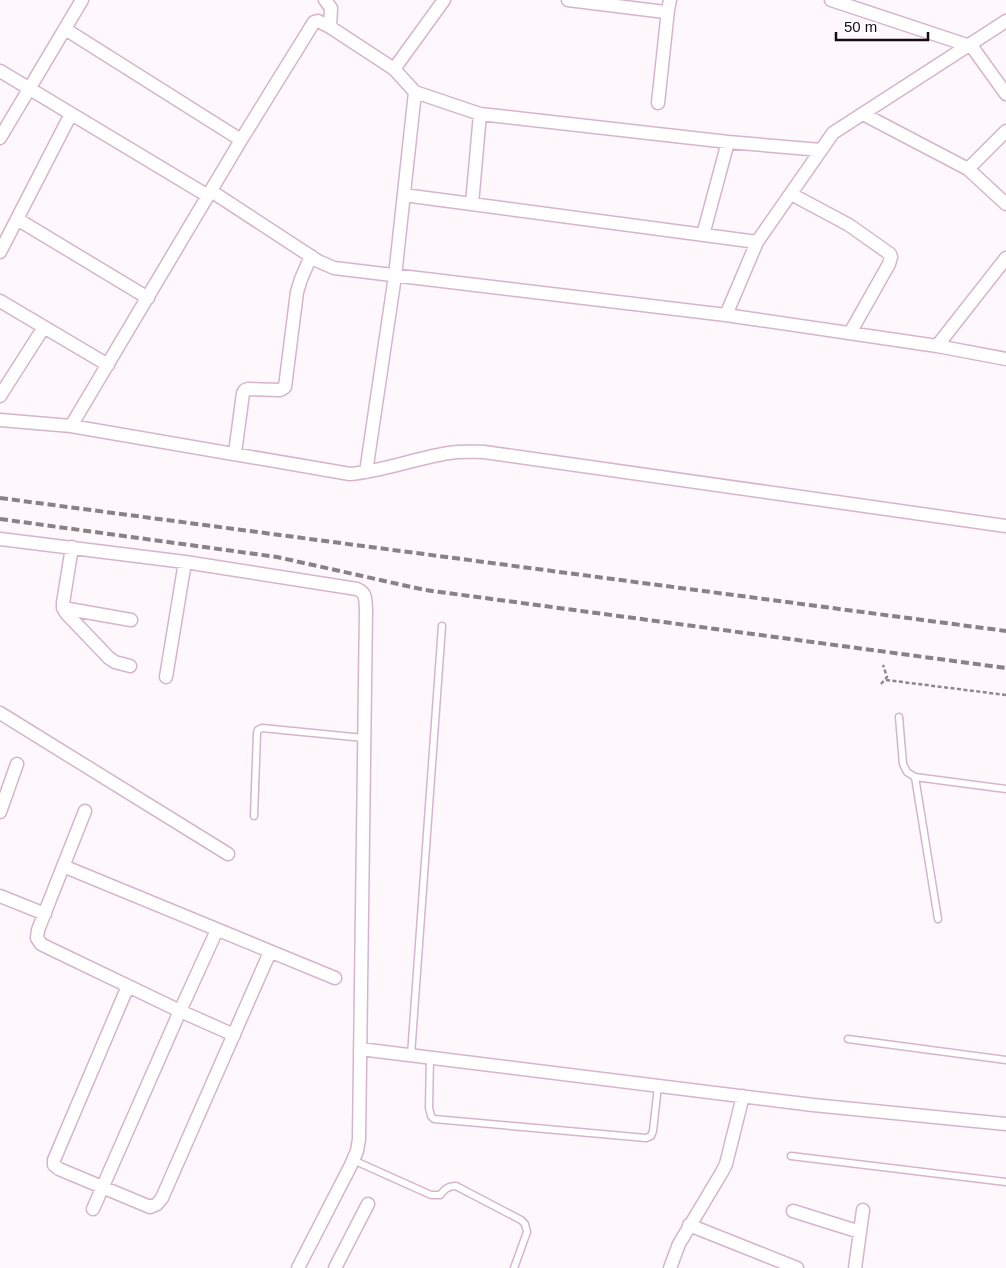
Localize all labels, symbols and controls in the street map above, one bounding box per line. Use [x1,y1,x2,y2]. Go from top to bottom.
scale bar [836,10,928,42]
text: 50 m [844,18,877,35]

